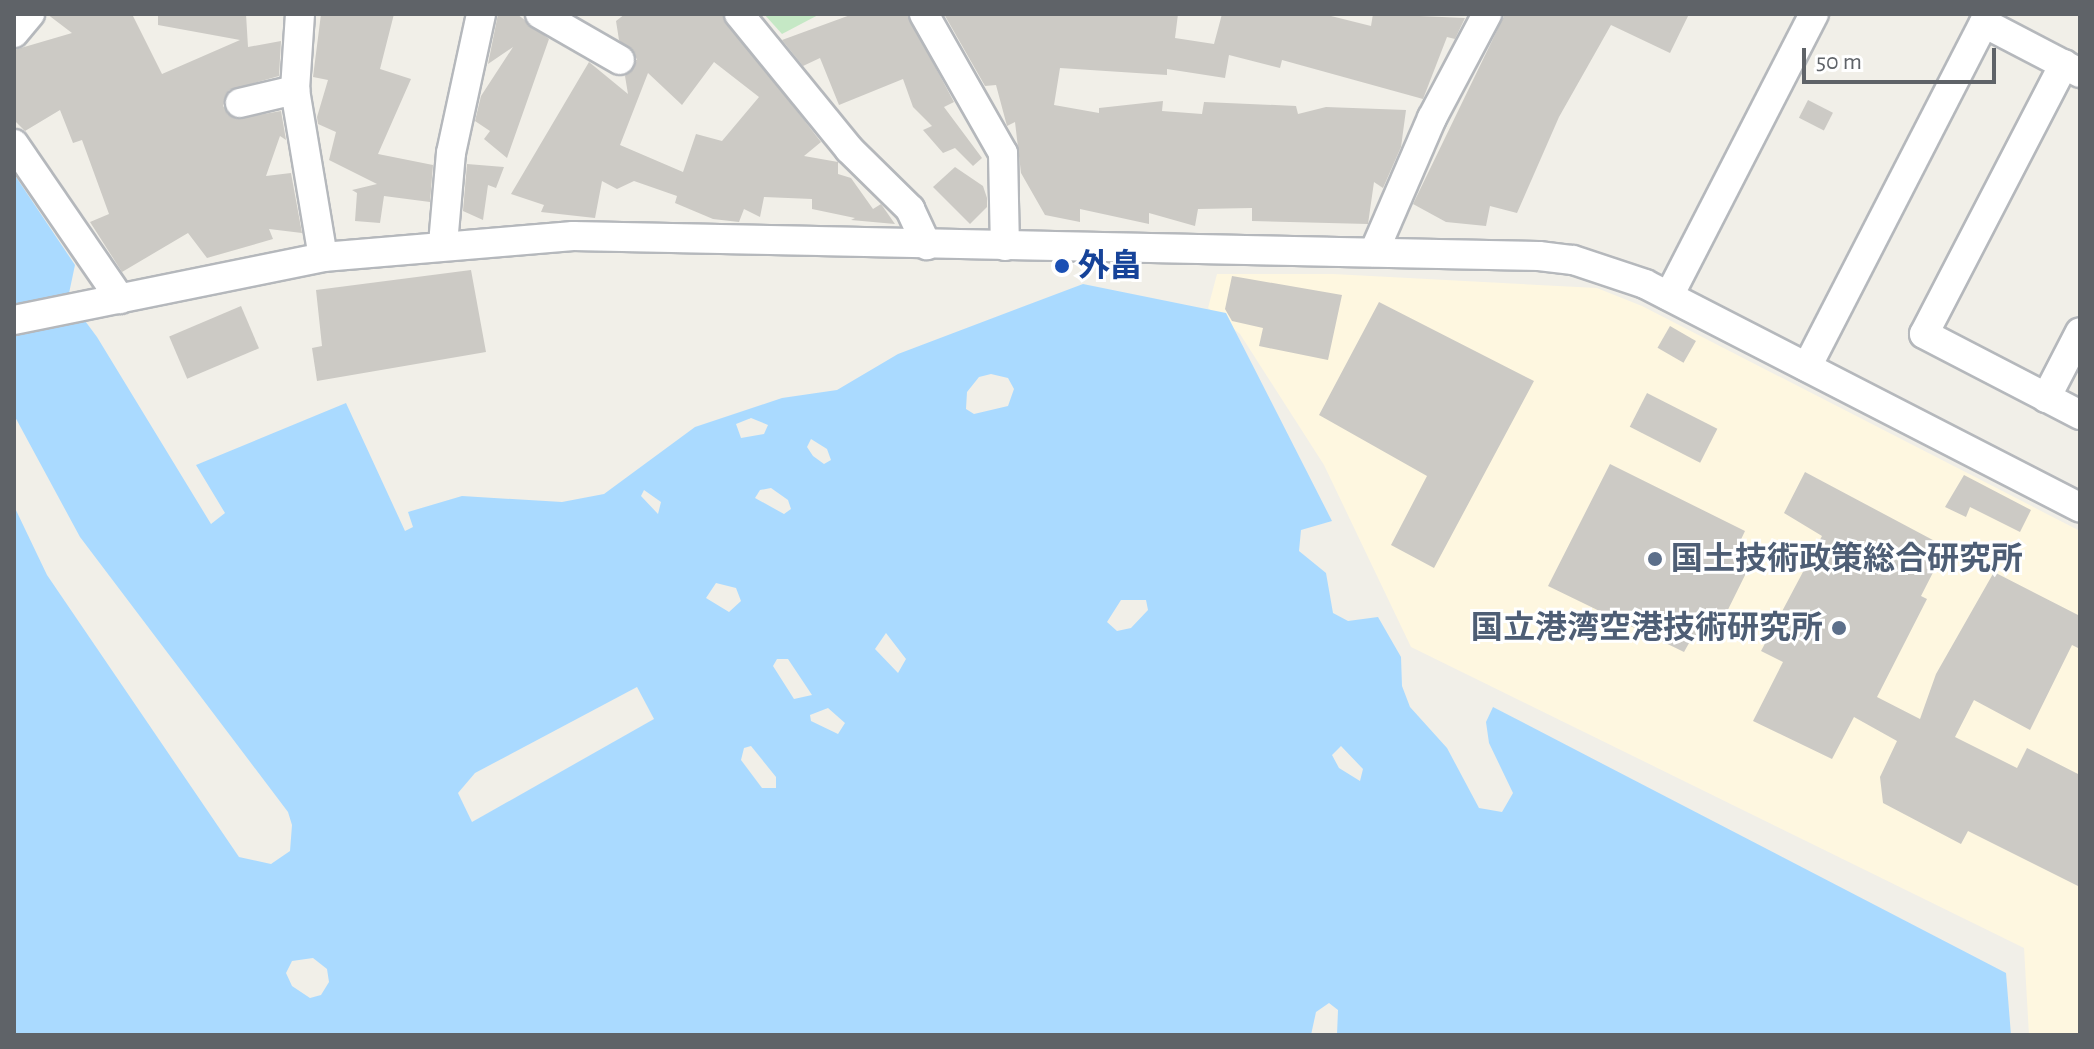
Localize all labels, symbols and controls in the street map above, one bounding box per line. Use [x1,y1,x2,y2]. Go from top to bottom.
scale bar [1806,32,2000,82]
text: 50 m [1816,50,1862,74]
place label: 外畠 [1078,247,1142,285]
marker: 外畠 [1053,257,1071,275]
place label: 国土技術政策総合研究所 [1671,540,2023,578]
marker: 国土技術政策総合研究所 [1646,550,1664,568]
place label: 国立港湾空港技術研究所 [1471,609,1823,647]
marker: 国立港湾空港技術研究所 [1830,619,1848,637]

